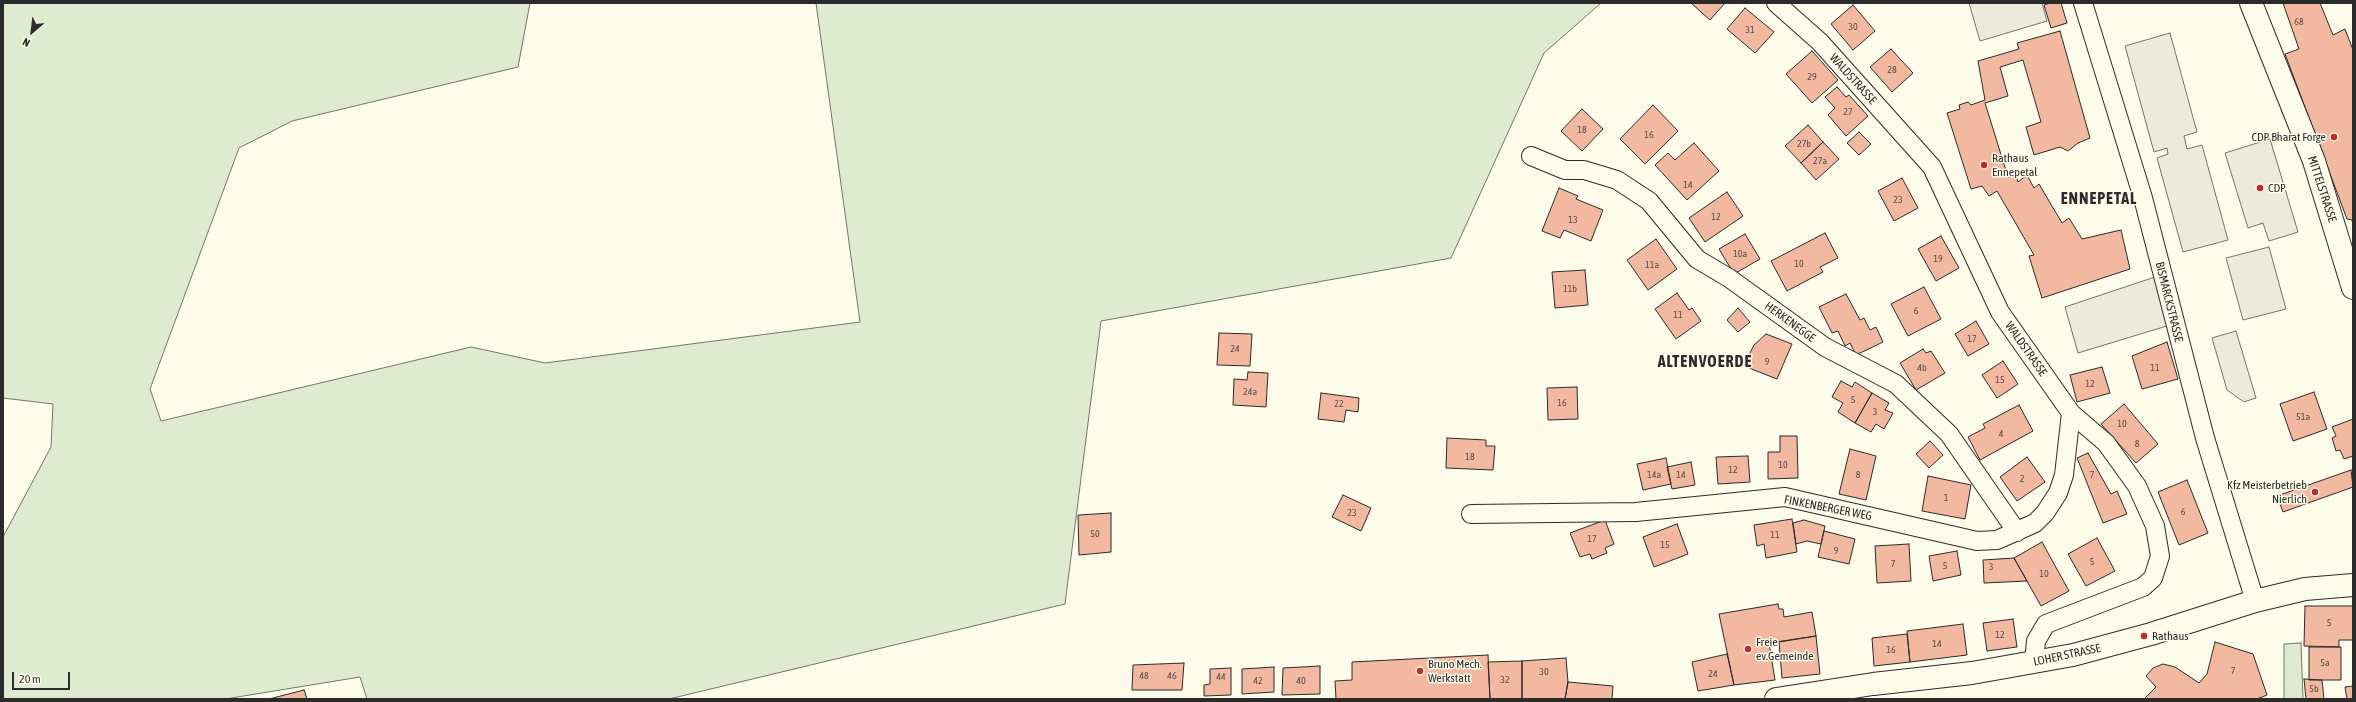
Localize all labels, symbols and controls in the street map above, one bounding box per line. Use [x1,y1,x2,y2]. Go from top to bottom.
north arrow [12,12,52,52]
house number: 68 [2294,16,2304,28]
house number: 30 [1848,21,1858,33]
house number: 31 [1745,24,1755,36]
text: N [21,36,32,49]
street label: WALDSTRASSE [1827,51,1879,107]
house number: 28 [1887,64,1897,76]
house number: 29 [1807,71,1817,83]
house number: 27 [1843,106,1853,118]
house number: 18 [1577,124,1587,136]
house number: 16 [1644,129,1654,141]
place label: CDP Bharat Forge [2252,130,2326,144]
marker: CDP Bharat Forge [2329,132,2339,142]
house number: 27b [1797,138,1811,150]
place label: Rathaus Ennepetal [1992,151,2038,179]
street label: MITTELSTRASSE [2305,154,2339,224]
house number: 27a [1813,155,1827,167]
marker: Rathaus Ennepetal [1979,160,1989,170]
house number: 14 [1683,179,1693,191]
place label: CDP [2268,181,2286,195]
marker: CDP [2255,183,2265,193]
district label: ENNEPETAL [2061,189,2137,209]
house number: 23 [1893,194,1903,206]
house number: 12 [1711,211,1721,223]
house number: 13 [1568,214,1578,226]
house number: 10a [1733,248,1747,260]
house number: 19 [1933,253,1943,265]
house number: 10 [1794,258,1804,270]
house number: 11a [1645,259,1659,271]
street label: BISMARCKSTRASSE [2152,260,2186,344]
house number: 11b [1563,283,1577,295]
street label: HERKENEGGE [1762,299,1818,345]
house number: 6 [1914,305,1918,317]
house number: 11 [1673,309,1683,321]
street label: WALDSTRASSE [2002,319,2050,379]
house number: 17 [1967,333,1977,345]
house number: 24 [1230,343,1240,355]
district label: ALTENVOERDE [1658,352,1752,372]
house number: 9 [1765,356,1769,368]
house number: 4b [1917,362,1927,374]
house number: 11 [2150,362,2160,374]
house number: 15 [1995,374,2005,386]
house number: 12 [2085,378,2095,390]
house number: 24a [1243,386,1257,398]
house number: 5 [1851,394,1855,406]
house number: 16 [1557,397,1567,409]
house number: 22 [1334,398,1344,410]
house number: 3 [1873,406,1877,418]
house number: 51a [2296,411,2310,423]
house number: 10 [2117,418,2127,430]
house number: 4 [1999,428,2003,440]
house number: 8 [2135,438,2139,450]
house number: 18 [1465,451,1475,463]
house number: 10 [1778,459,1788,471]
house number: 12 [1728,464,1738,476]
house number: 14a [1647,469,1661,481]
house number: 14 [1676,469,1686,481]
house number: 8 [1856,469,1860,481]
house number: 7 [2090,469,2094,481]
house number: 2 [2020,473,2024,485]
place label: Kfz Meisterbetrieb Nierlich [2227,478,2307,506]
marker: Kfz Meisterbetrieb Nierlich [2310,487,2320,497]
street label: FINKENBERGER WEG [1783,492,1873,524]
house number: 1 [1944,492,1948,504]
house number: 6 [2181,506,2185,518]
house number: 23 [1347,507,1357,519]
house number: 50 [1090,528,1100,540]
house number: 11 [1770,529,1780,541]
house number: 17 [1587,533,1597,545]
house number: 15 [1660,539,1670,551]
house number: 9 [1834,545,1838,557]
house number: 5 [2090,556,2094,568]
house number: 7 [1891,558,1895,570]
house number: 5 [1943,560,1947,572]
house number: 3 [1989,561,1993,573]
house number: 10 [2039,568,2049,580]
house number: 5 [2327,617,2331,629]
house number: 12 [1995,629,2005,641]
place label: Rathaus [2152,629,2188,643]
marker: Rathaus [2139,631,2149,641]
place label: Freie ev.Gemeinde [1756,635,1814,663]
house number: 14 [1932,638,1942,650]
street label: LOHER STRASSE [2032,641,2102,669]
marker: Freie ev.Gemeinde [1743,644,1753,654]
house number: 16 [1886,644,1896,656]
place label: Bruno Mech. Werkstatt [1428,657,1482,685]
house number: 5a [2320,657,2330,669]
scale bar [14,664,72,690]
house number: 7 [2231,665,2235,677]
marker: Bruno Mech. Werkstatt [1415,666,1425,676]
house number: 30 [1539,666,1549,678]
house number: 24 [1708,668,1718,680]
house number: 48 [1139,670,1149,682]
house number: 46 [1167,670,1177,682]
house number: 44 [1216,671,1226,683]
text: 20 m [19,672,41,686]
house number: 32 [1500,674,1510,686]
house number: 42 [1253,675,1263,687]
house number: 40 [1296,675,1306,687]
house number: 5b [2309,683,2319,695]

